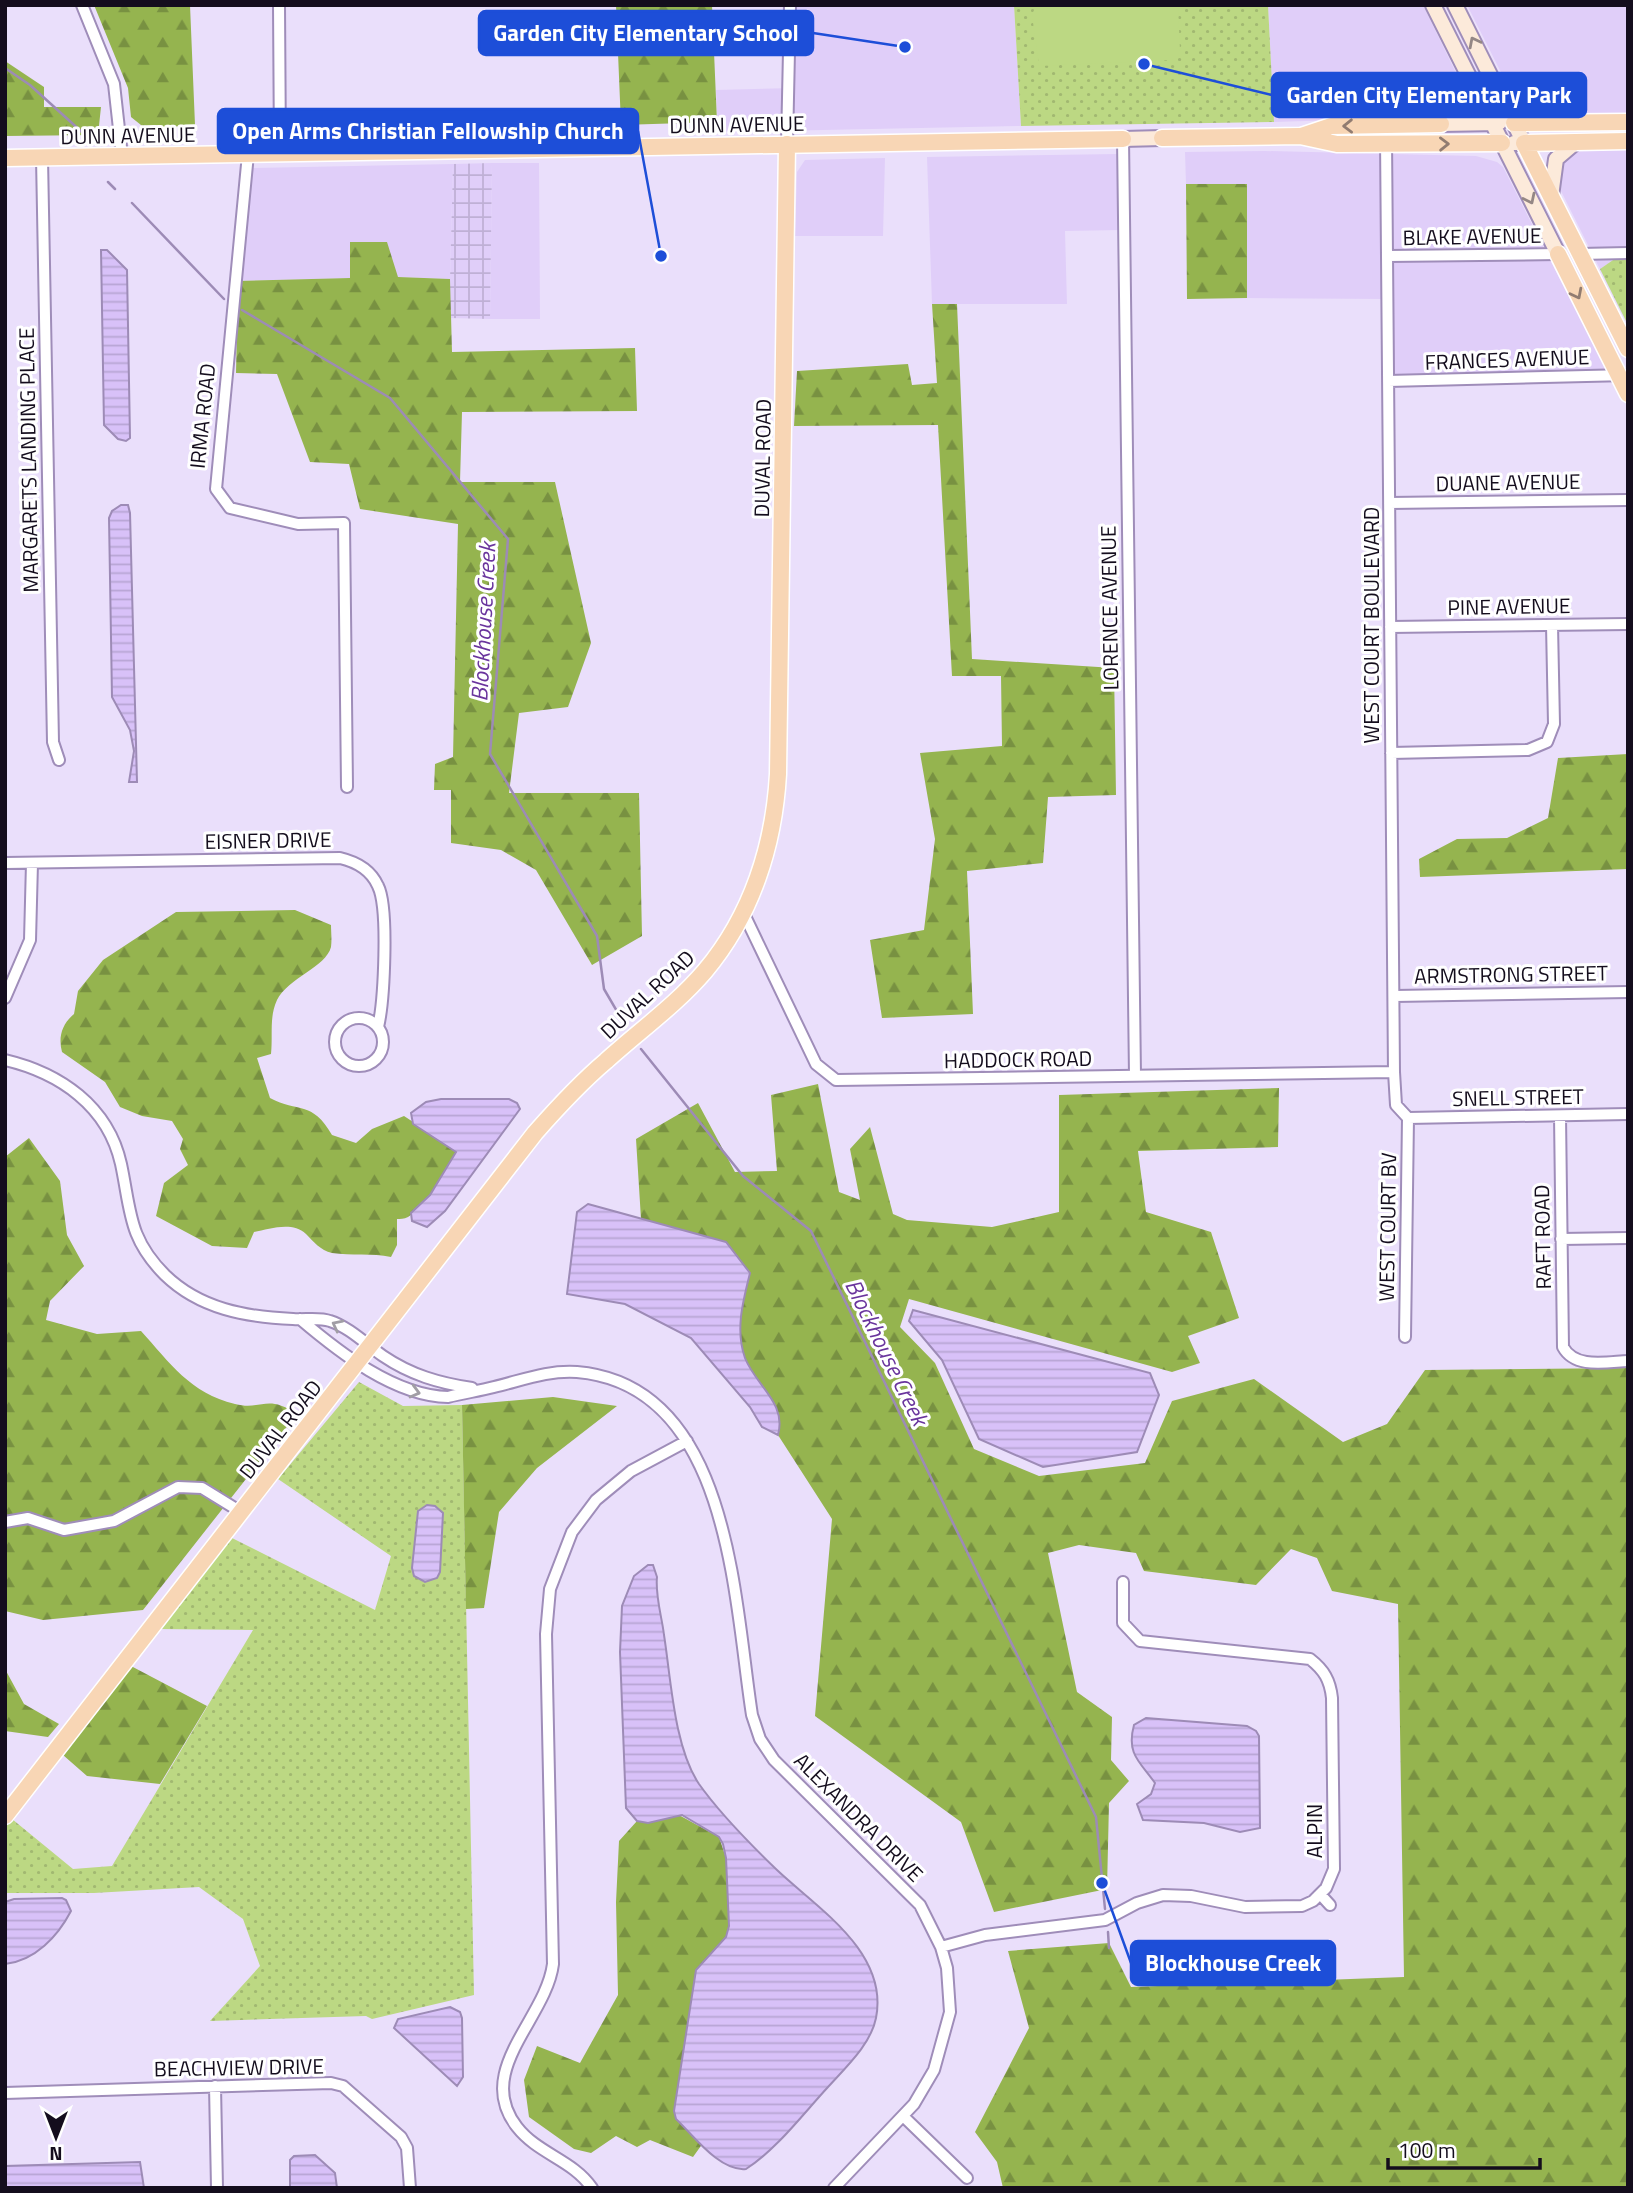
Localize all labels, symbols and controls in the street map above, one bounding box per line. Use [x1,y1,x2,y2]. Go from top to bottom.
callout: Garden City Elementary School [479,11,813,55]
text: Garden City Elementary School [493,15,799,50]
one-way arrow [1468,37,1482,49]
callout: Garden City Elementary Park [1272,73,1586,117]
text: Garden City Elementary Park [1286,77,1572,112]
street label: DUNN AVENUE [669,107,805,141]
callout: Open Arms Christian Fellowship Church [218,109,638,153]
text: Open Arms Christian Fellowship Church [232,113,624,148]
street label: DUNN AVENUE [60,118,196,152]
one-way arrow [1342,118,1353,134]
one-way arrow [1440,136,1450,152]
one-way arrow [1522,192,1536,204]
street label: BLAKE AVENUE [1402,219,1542,253]
one-way arrow [1569,287,1583,299]
street label: MARGARETS LANDING PLACE [10,327,46,593]
street label: FRANCES AVENUE [1424,340,1590,378]
street label: IRMA ROAD [181,362,223,470]
street label: DUVAL ROAD [745,398,779,518]
street label: DUANE AVENUE [1435,465,1581,499]
street label: WEST COURT BOULEVARD [1355,507,1387,743]
street label: LORENCE AVENUE [1092,525,1126,691]
water label: Blockhouse Creek [461,539,505,702]
street label: PINE AVENUE [1447,589,1571,623]
street label: EISNER DRIVE [204,823,332,857]
street label: DUVAL ROAD [593,942,701,1046]
street label: ARMSTRONG STREET [1414,956,1608,992]
street label: HADDOCK ROAD [944,1042,1092,1076]
street label: SNELL STREET [1452,1080,1584,1114]
street label: WEST COURT BV [1370,1152,1404,1302]
street label: RAFT ROAD [1525,1184,1559,1290]
water label: Blockhouse Creek [836,1273,939,1434]
one-way arrow [332,1320,345,1334]
street label: DUVAL ROAD [231,1372,329,1486]
one-way arrow [409,1384,421,1398]
street label: ALEXANDRA DRIVE [787,1745,931,1889]
street label: ALPIN [1298,1804,1330,1858]
callout: Blockhouse Creek [1131,1941,1335,1985]
text: Blockhouse Creek [1145,1945,1321,1980]
street label: BEACHVIEW DRIVE [154,2050,324,2084]
north arrow [21,2102,91,2172]
scale bar [1388,2126,1540,2170]
text: 100 m [1398,2134,1455,2166]
text: N [49,2140,63,2169]

